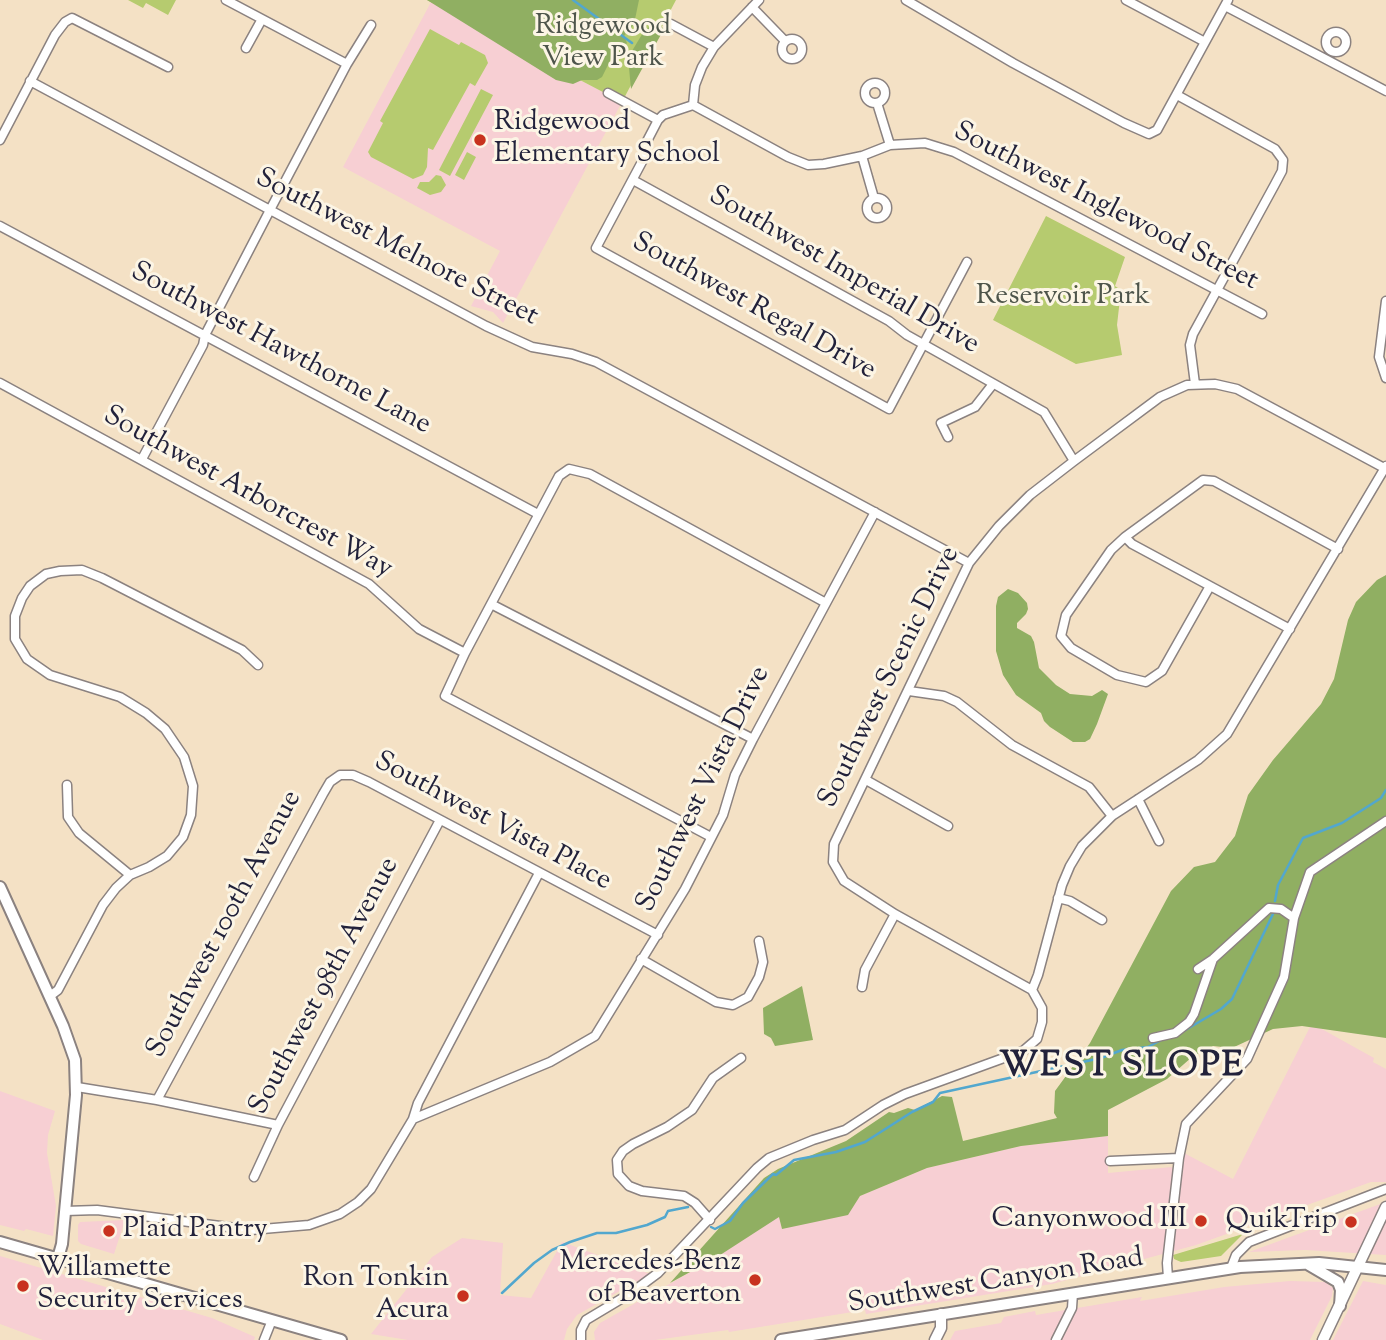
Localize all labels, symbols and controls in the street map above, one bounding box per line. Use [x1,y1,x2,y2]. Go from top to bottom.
park label: Ridgewood View Park [535,11,671,77]
place label: Ridgewood Elementary School [494,107,720,173]
street label: Southwest Inglewood Street [947,116,1263,300]
marker: Ridgewood Elementary School [472,132,488,148]
street label: Southwest Melnore Street [249,163,543,335]
street label: Southwest Imperial Drive [702,181,984,363]
street label: Southwest Regal Drive [625,227,881,389]
street label: Southwest Hawthorne Lane [124,256,436,444]
park label: Reservoir Park [976,281,1150,315]
street label: Southwest Arborcrest Way [96,400,398,588]
street label: Southwest Scenic Drive [813,542,969,814]
street label: Southwest Vista Drive [631,662,779,918]
street label: Southwest Vista Place [368,746,616,900]
street label: Southwest 100th Avenue [141,786,311,1064]
street label: Southwest 98th Avenue [244,853,408,1121]
district label: WEST SLOPE [1000,1048,1244,1090]
place label: Canyonwood III [992,1204,1187,1238]
place label: QuikTrip [1226,1205,1337,1239]
marker: Canyonwood III [1193,1213,1209,1229]
place label: Plaid Pantry [123,1214,268,1248]
marker: QuikTrip [1343,1214,1359,1230]
marker: Plaid Pantry [101,1223,117,1239]
street label: Southwest Canyon Road [846,1243,1146,1323]
place label: Mercedes-Benz of Beaverton [560,1247,741,1313]
place label: Willamette Security Services [37,1253,243,1319]
place label: Ron Tonkin Acura [303,1263,449,1329]
marker: Mercedes-Benz of Beaverton [747,1272,763,1288]
marker: Willamette Security Services [15,1278,31,1294]
marker: Ron Tonkin Acura [455,1288,471,1304]

